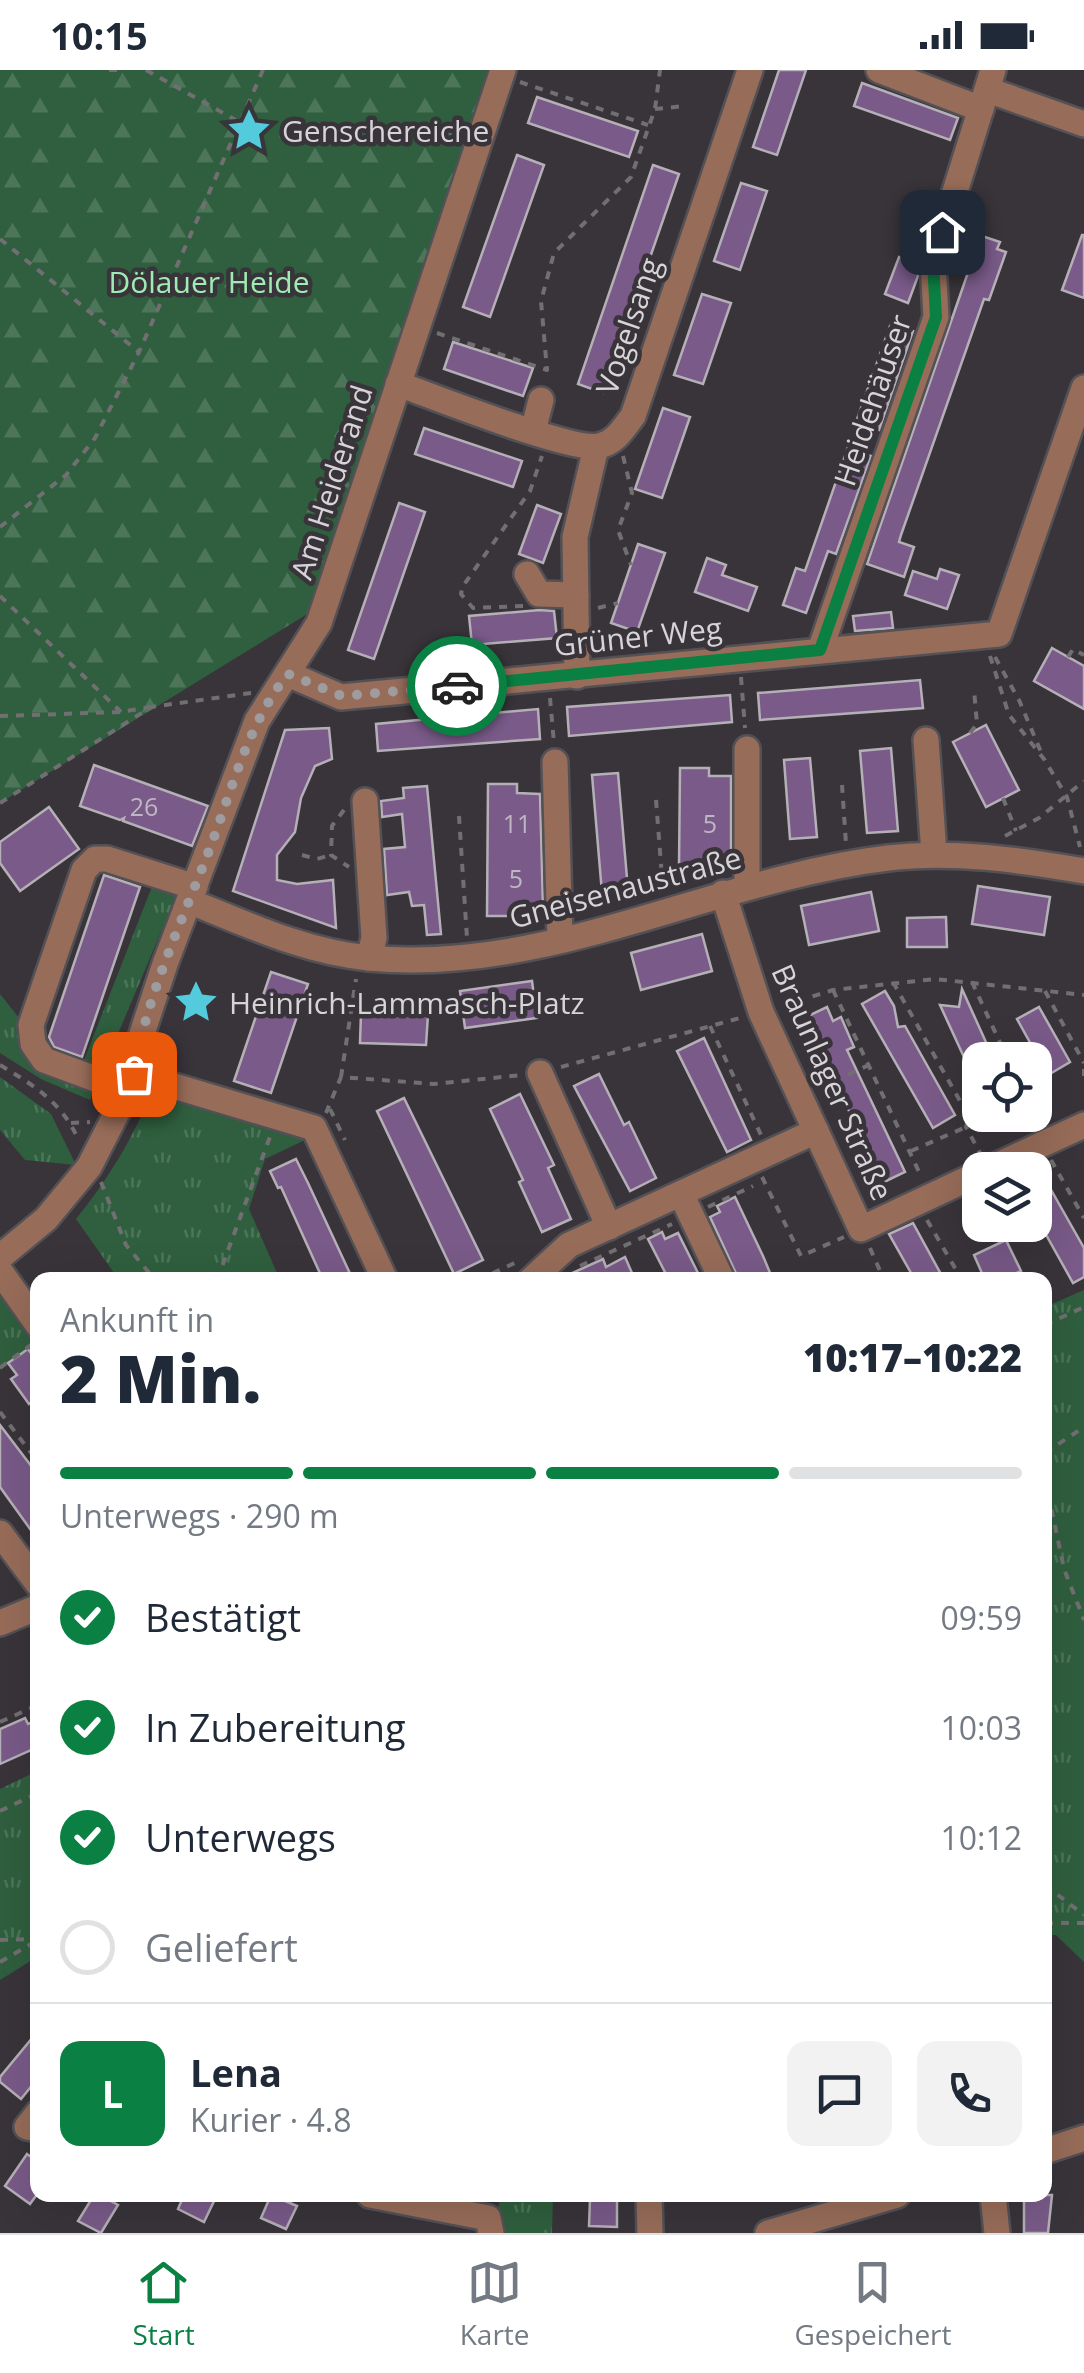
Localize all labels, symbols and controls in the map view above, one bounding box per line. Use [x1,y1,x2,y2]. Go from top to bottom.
text: 10:15 [50,9,148,61]
place icon: Genschereiche [225,106,273,154]
place label: Genschereiche [282,110,489,151]
pin [900,190,985,275]
icon: home [915,205,970,260]
street label: Vogelsang [585,252,671,400]
park label: Dölauer Heide [108,261,310,302]
street label: Heidehäuser [824,309,920,491]
street label: Am Heiderand [280,380,382,584]
street label: Grüner Weg [552,607,724,665]
courier [407,636,507,736]
icon: car [430,659,485,714]
house number: 26 [130,789,158,823]
house number: 11 [503,806,531,840]
house number: 5 [703,806,717,840]
street label: Gneisenaustraße [504,836,746,938]
house number: 5 [509,861,523,895]
street label: Braunlager Straße [763,958,903,1206]
place icon: Heinrich-Lammasch-Platz [172,978,220,1026]
place label: Heinrich-Lammasch-Platz [229,982,585,1023]
pin [92,1032,177,1117]
map controls [962,1042,1052,1242]
button: locate [962,1042,1052,1132]
icon: bag [107,1047,162,1102]
button: layers [962,1152,1052,1242]
text: Ankunft in [60,1298,214,1341]
text: 10:17–10:22 [803,1331,1022,1383]
text: 2 Min. [60,1334,261,1422]
text: Unterwegs · 290 m [60,1494,339,1537]
icon: check [60,1590,115,1645]
text: Bestätigt [145,1591,301,1643]
text: 09:59 [940,1596,1022,1639]
icon: check [60,1700,115,1755]
text: In Zubereitung [145,1701,406,1753]
text: 10:03 [940,1706,1022,1749]
icon: check [60,1810,115,1865]
text: Unterwegs [145,1811,336,1863]
text: 10:12 [940,1816,1022,1859]
text: Geliefert [145,1921,298,1973]
button: chat [787,2041,892,2146]
button: phone [917,2041,1022,2146]
text: Lena [190,2046,282,2098]
text: L [102,2067,123,2119]
text: Kurier · 4.8 [190,2098,351,2141]
tab: Start [132,2255,195,2353]
tab: Karte [460,2255,530,2353]
tab: Gespeichert [794,2255,952,2353]

